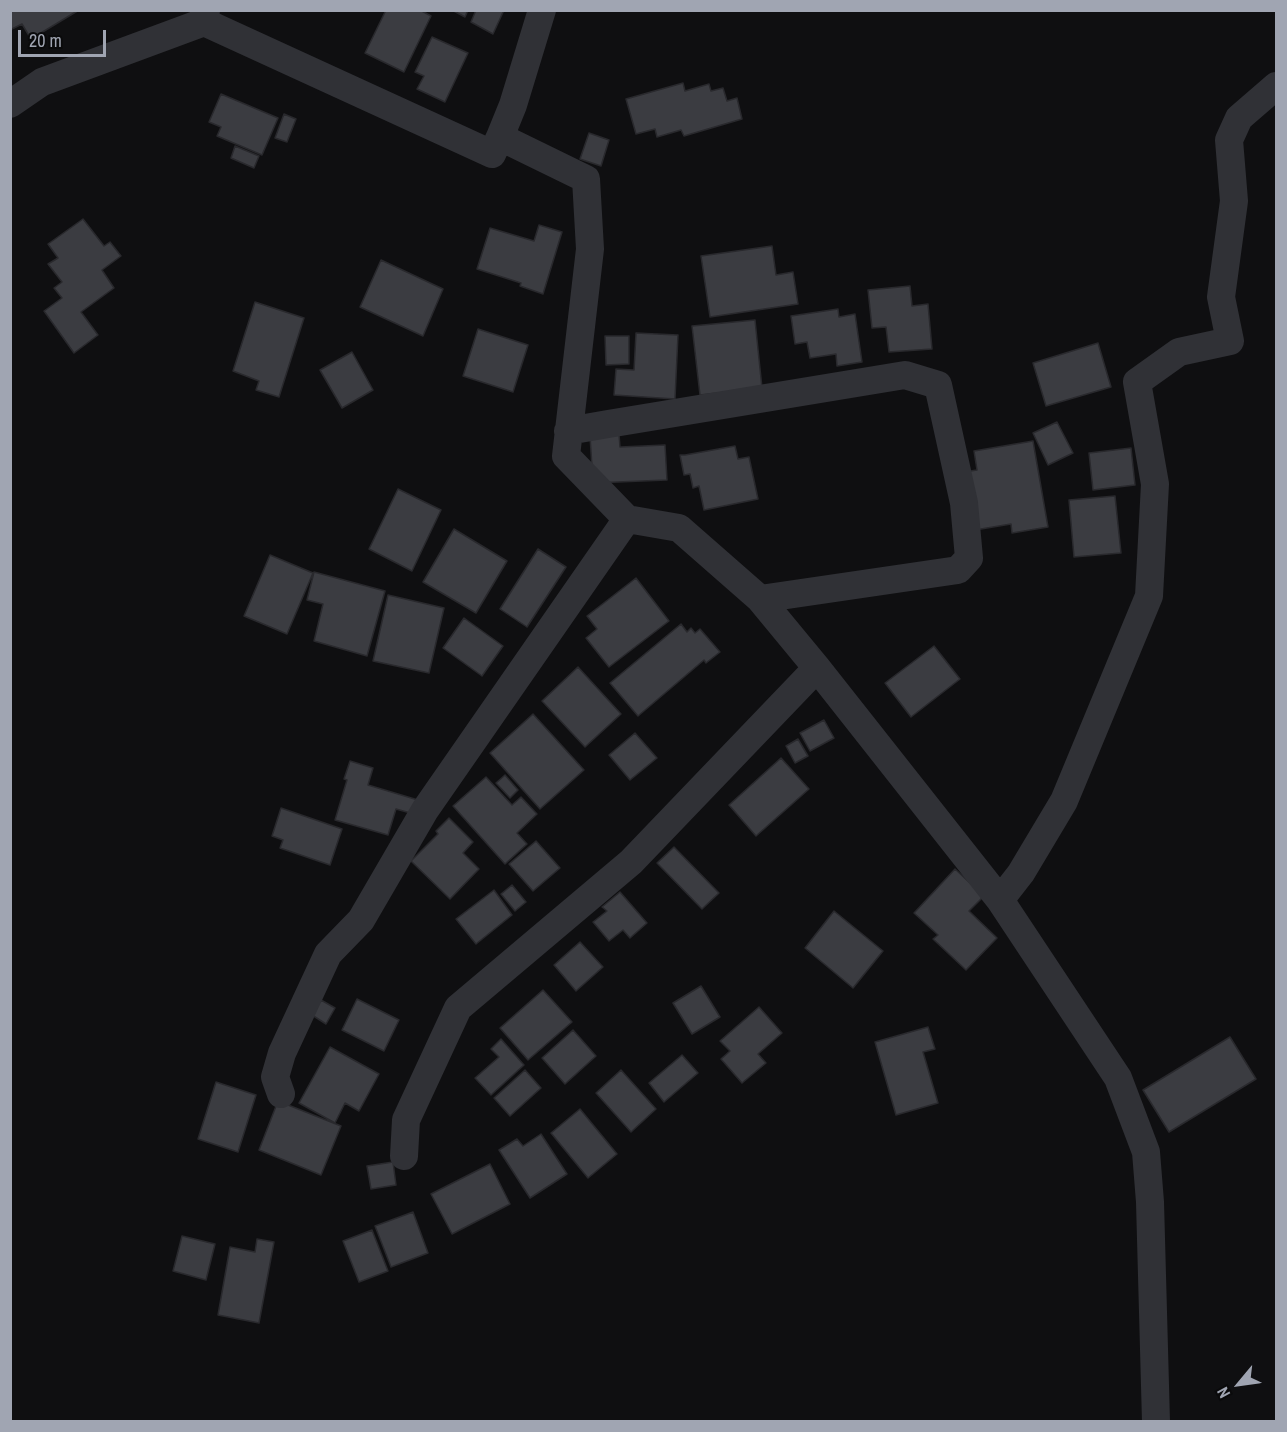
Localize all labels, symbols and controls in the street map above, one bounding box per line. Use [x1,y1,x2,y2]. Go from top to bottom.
scale bar [21,18,110,56]
text: 20 m [29,28,62,53]
north arrow [1209,1354,1269,1414]
text: N [1211,1383,1235,1402]

